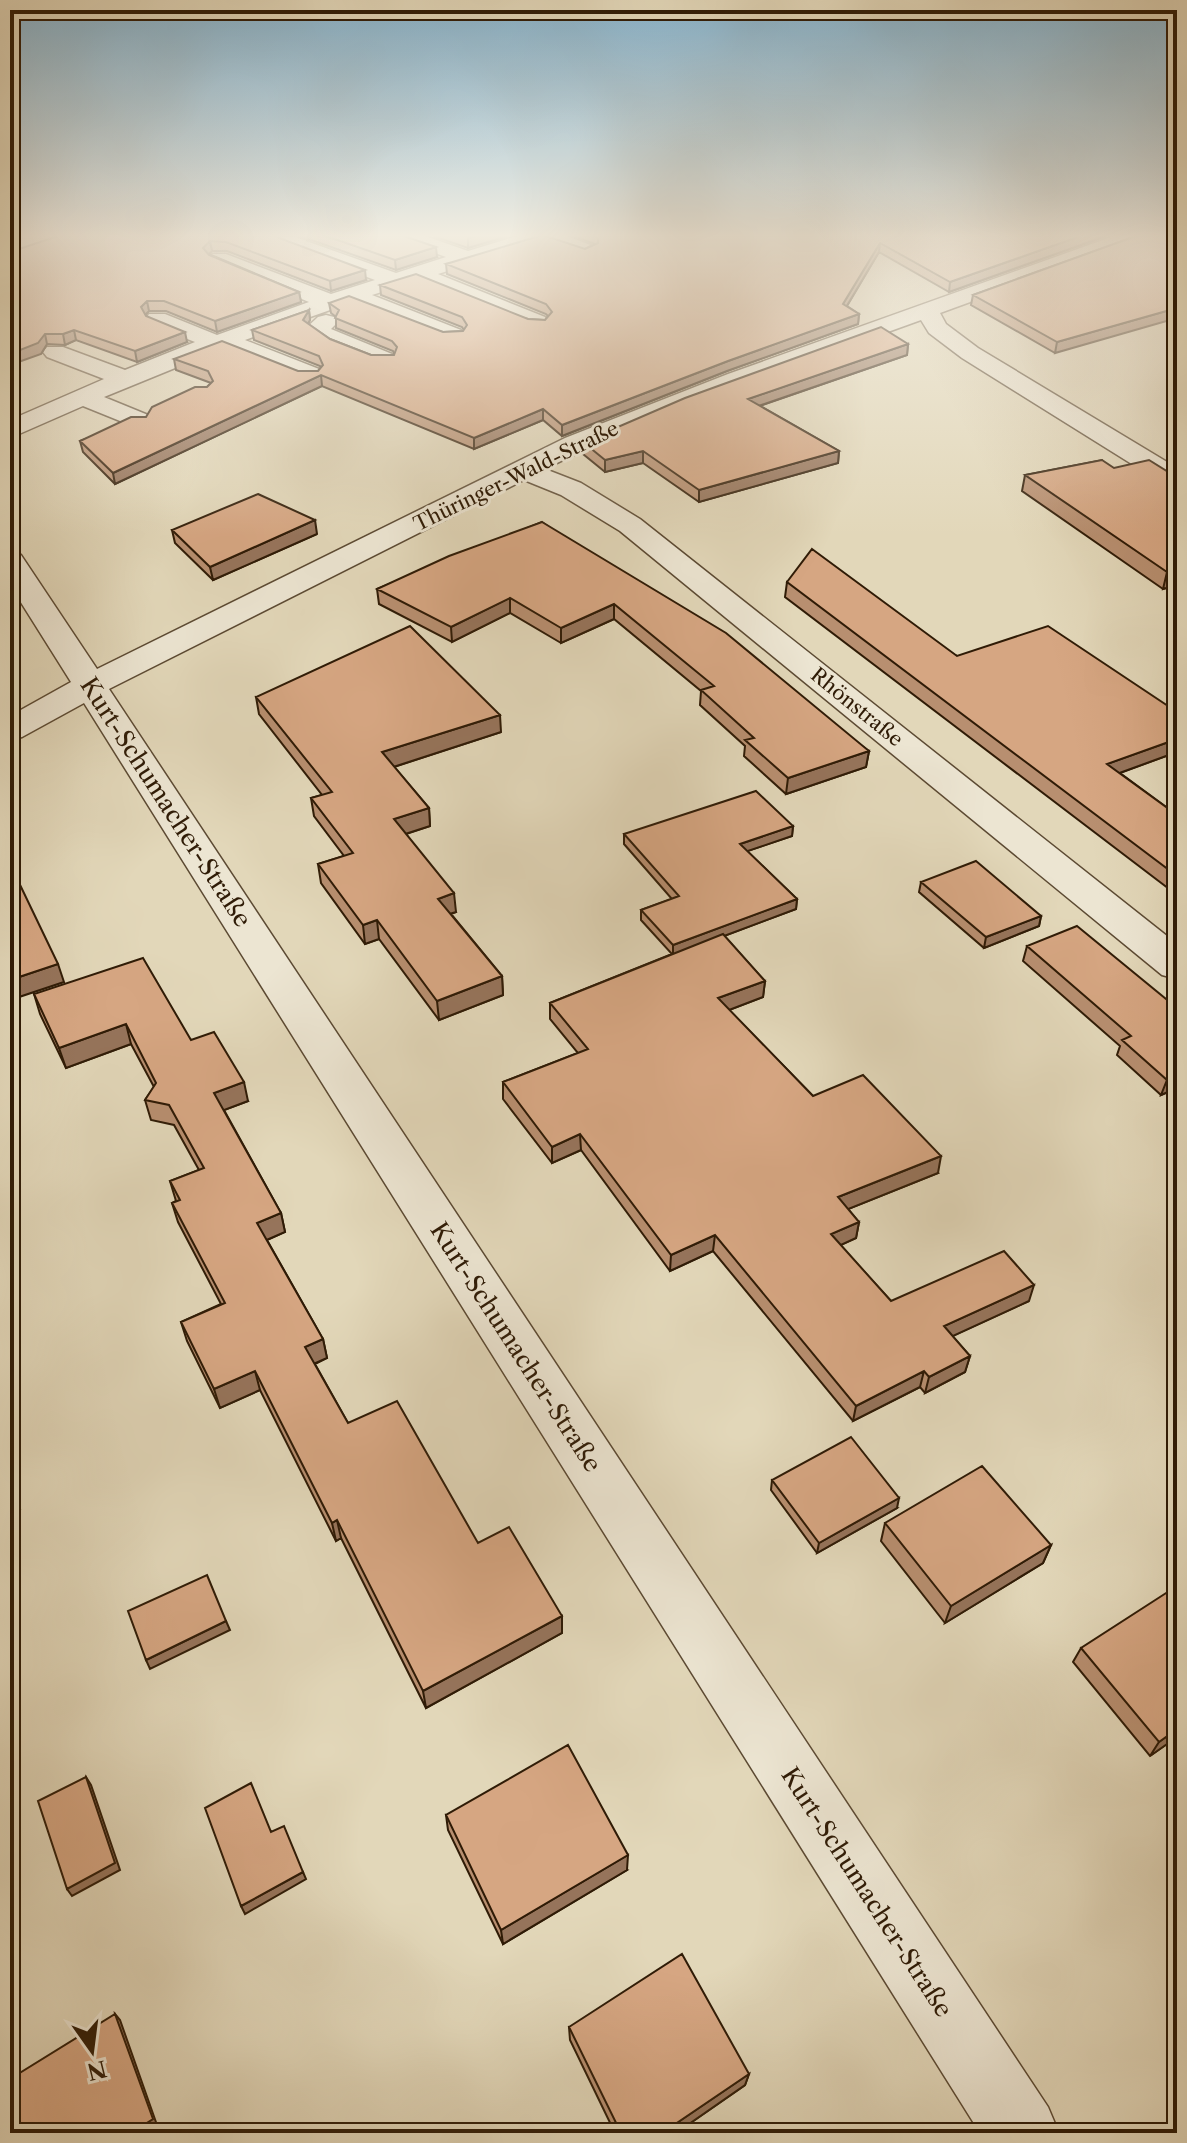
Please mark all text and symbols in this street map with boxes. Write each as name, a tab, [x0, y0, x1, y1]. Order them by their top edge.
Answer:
street label: Thüringer-Wald-Straße	[410, 416, 622, 536]
street label: Rhönstraße	[806, 663, 908, 751]
street label: Kurt-Schumacher-Straße	[74, 672, 258, 932]
street label: Kurt-Schumacher-Straße	[424, 1217, 608, 1477]
street label: Kurt-Schumacher-Straße	[775, 1762, 959, 2022]
north arrow	[52, 2011, 132, 2091]
text: N	[84, 2055, 109, 2085]

